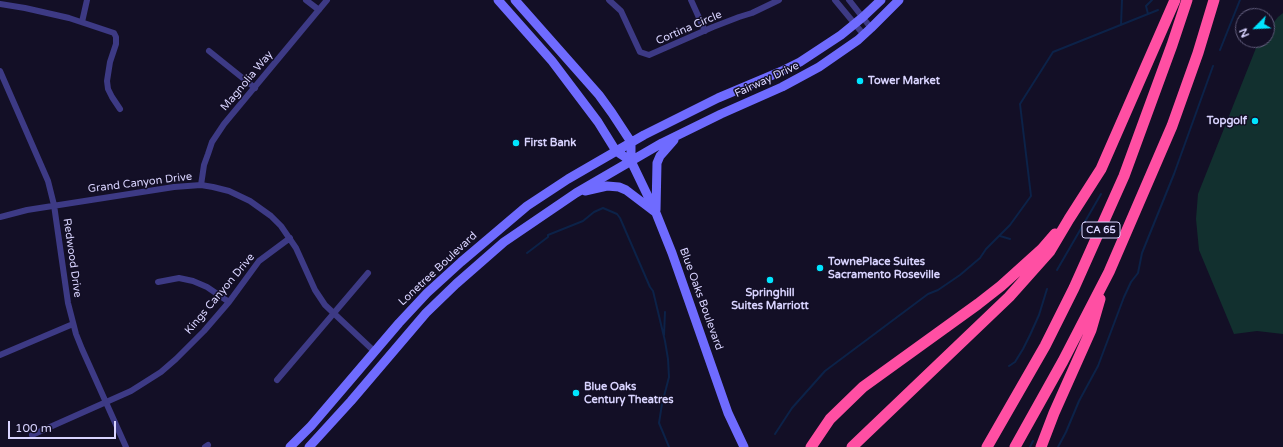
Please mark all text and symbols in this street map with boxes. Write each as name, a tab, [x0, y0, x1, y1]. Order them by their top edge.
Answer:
street label: Cortina Circle	[654, 8, 724, 48]
north arrow	[1235, 8, 1275, 48]
text: N	[1237, 26, 1252, 39]
street label: Magnolia Way	[218, 48, 276, 114]
street label: Fairway Drive	[733, 59, 801, 101]
place label: Tower Market	[868, 74, 940, 88]
marker: Tower Market	[855, 76, 865, 86]
place label: Topgolf	[1207, 114, 1247, 128]
marker: Topgolf	[1250, 116, 1260, 126]
place label: First Bank	[524, 136, 576, 150]
marker: First Bank	[511, 138, 521, 148]
street label: Grand Canyon Drive	[87, 170, 193, 196]
street label: Redwood Drive	[60, 218, 84, 298]
road number: CA 65	[1082, 222, 1120, 238]
street label: Lonetree Boulevard	[396, 229, 480, 309]
street label: Blue Oaks Boulevard	[676, 246, 726, 352]
street label: Kings Canyon Drive	[182, 251, 258, 337]
place label: TownePlace Suites Sacramento Roseville	[828, 255, 940, 281]
marker: TownePlace Suites Sacramento Roseville	[815, 263, 825, 273]
marker: Springhill Suites Marriott	[765, 275, 775, 285]
place label: Springhill Suites Marriott	[731, 286, 809, 312]
place label: Blue Oaks Century Theatres	[584, 380, 674, 406]
marker: Blue Oaks Century Theatres	[571, 388, 581, 398]
scale bar	[10, 413, 118, 439]
text: 100 m	[15, 421, 52, 435]

